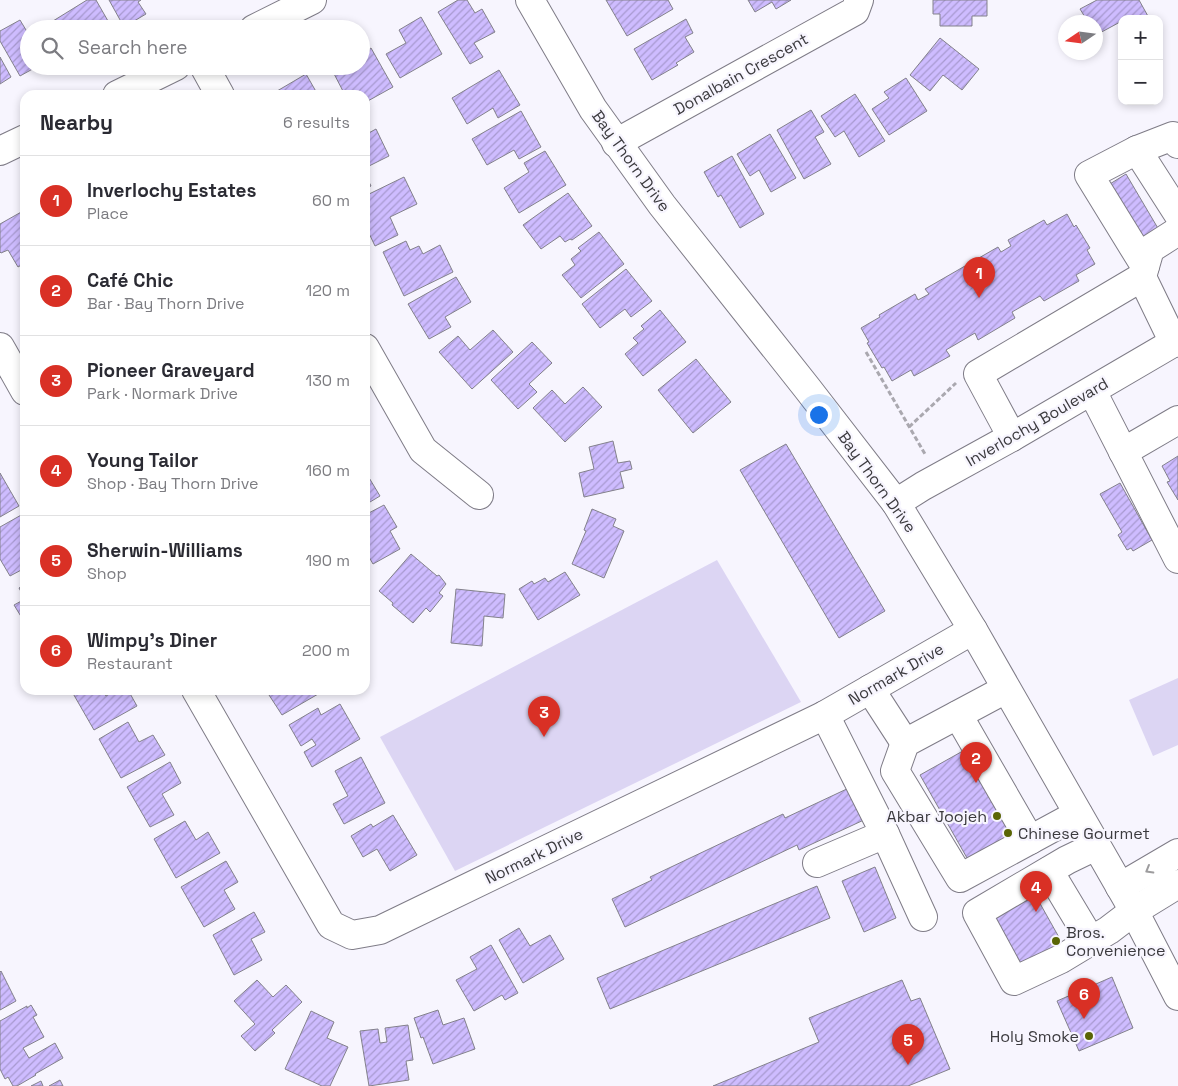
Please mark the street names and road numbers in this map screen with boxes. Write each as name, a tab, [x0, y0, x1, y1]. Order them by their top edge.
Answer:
street label: Donalbain Crescent	[670, 28, 812, 120]
street label: Bay Thorn Drive	[587, 106, 675, 216]
street label: Inverlochy Boulevard	[962, 373, 1112, 471]
street label: Bay Thorn Drive	[833, 427, 921, 537]
street label: Normark Drive	[845, 638, 947, 710]
street label: Normark Drive	[481, 823, 587, 889]

